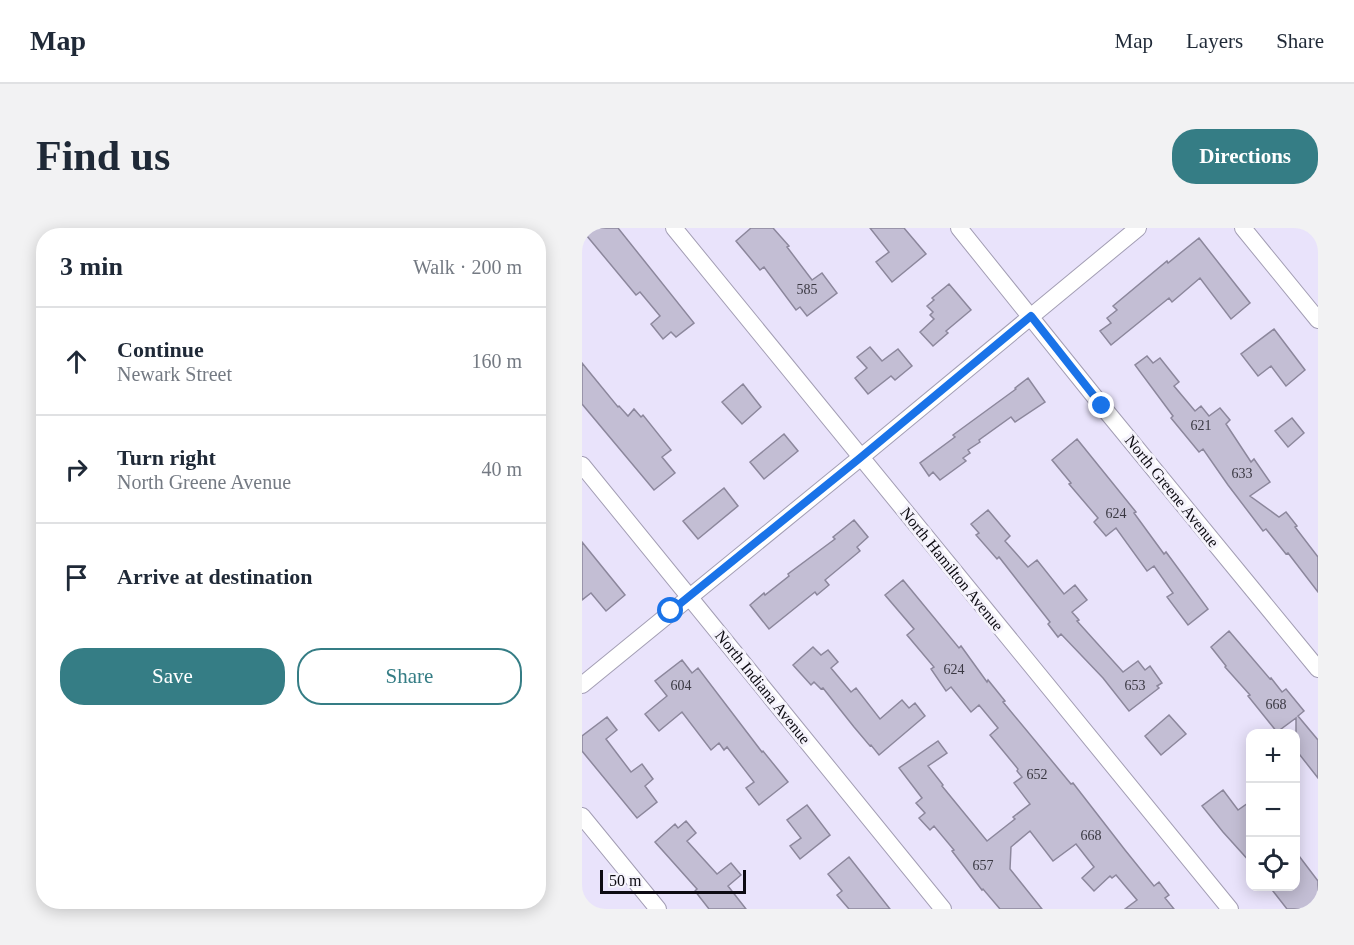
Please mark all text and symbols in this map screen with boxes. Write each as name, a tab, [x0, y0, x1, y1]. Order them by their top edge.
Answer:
text: Map	[30, 25, 86, 56]
text: Map	[1115, 29, 1153, 53]
text: Layers	[1186, 29, 1243, 53]
text: Share	[1276, 29, 1324, 53]
button: Directions	[1172, 129, 1318, 184]
text: Find us	[36, 133, 170, 179]
text: 3 min	[60, 252, 123, 281]
text: Walk · 200 m	[413, 256, 522, 278]
house number: 585	[797, 282, 818, 297]
text: Continue	[117, 337, 204, 362]
icon: ahead	[60, 345, 93, 378]
text: 160 m	[471, 350, 522, 372]
text: Newark Street	[117, 363, 232, 385]
route end	[1088, 392, 1114, 418]
house number: 621	[1191, 418, 1212, 433]
street label: North Greene Avenue	[1122, 432, 1222, 550]
text: Turn right	[117, 445, 216, 470]
icon: right	[60, 453, 93, 486]
text: 40 m	[481, 458, 522, 480]
house number: 633	[1232, 466, 1253, 481]
text: North Greene Avenue	[117, 471, 291, 493]
street label: North Hamilton Avenue	[897, 504, 1007, 634]
house number: 624	[1106, 506, 1127, 521]
icon: arrive	[60, 561, 93, 594]
text: Arrive at destination	[117, 564, 313, 589]
route start	[657, 597, 683, 623]
street label: North Indiana Avenue	[712, 627, 814, 747]
button: Save	[60, 648, 285, 705]
button: Share	[297, 648, 522, 705]
house number: 624	[944, 662, 965, 677]
house number: 604	[671, 678, 692, 693]
house number: 653	[1125, 678, 1146, 693]
house number: 668	[1266, 697, 1287, 712]
map controls	[1246, 729, 1300, 891]
button: +	[1246, 729, 1300, 783]
house number: 652	[1027, 767, 1048, 782]
button: −	[1246, 783, 1300, 837]
house number: 668	[1081, 828, 1102, 843]
button: locate	[1246, 837, 1300, 891]
house number: 657	[973, 858, 994, 873]
scale bar	[600, 867, 746, 894]
text: 50 m	[609, 872, 641, 889]

